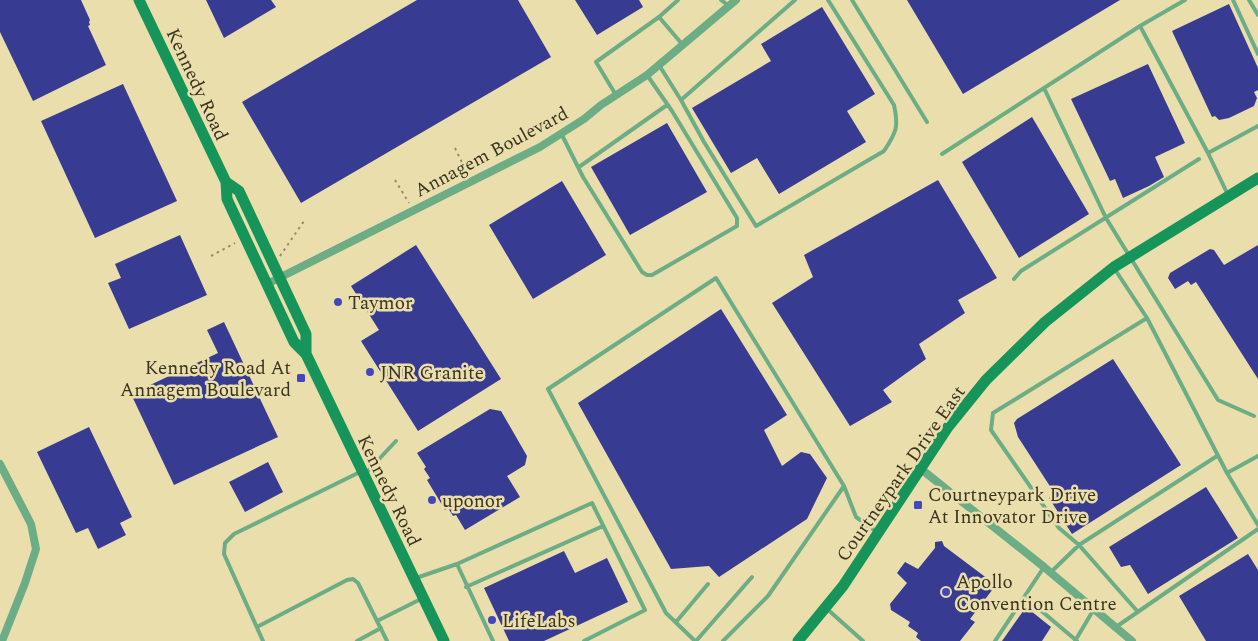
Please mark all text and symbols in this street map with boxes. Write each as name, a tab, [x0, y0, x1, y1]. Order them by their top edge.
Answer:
street label: Kennedy Road	[158, 24, 235, 146]
street label: Annagem Boulevard	[409, 99, 574, 205]
place label: Taymor	[348, 289, 413, 318]
marker: Taymor	[332, 296, 344, 308]
place label: Kennedy Road At Annagem Boulevard	[120, 354, 291, 405]
place label: JNR Granite	[380, 359, 484, 388]
marker: JNR Granite	[364, 366, 376, 378]
marker: Kennedy Road At Annagem Boulevard	[295, 372, 307, 384]
street label: Courtneypark Drive East	[829, 380, 973, 568]
street label: Kennedy Road	[349, 430, 428, 551]
place label: Courtneypark Drive At Innovator Drive	[928, 481, 1096, 532]
place label: uponor	[442, 487, 503, 516]
marker: uponor	[426, 494, 438, 506]
marker: Courtneypark Drive At Innovator Drive	[912, 499, 924, 511]
place label: Apollo Convention Centre	[956, 568, 1117, 619]
marker: Apollo Convention Centre	[940, 586, 952, 598]
place label: LifeLabs	[502, 607, 576, 636]
marker: LifeLabs	[486, 614, 498, 626]

